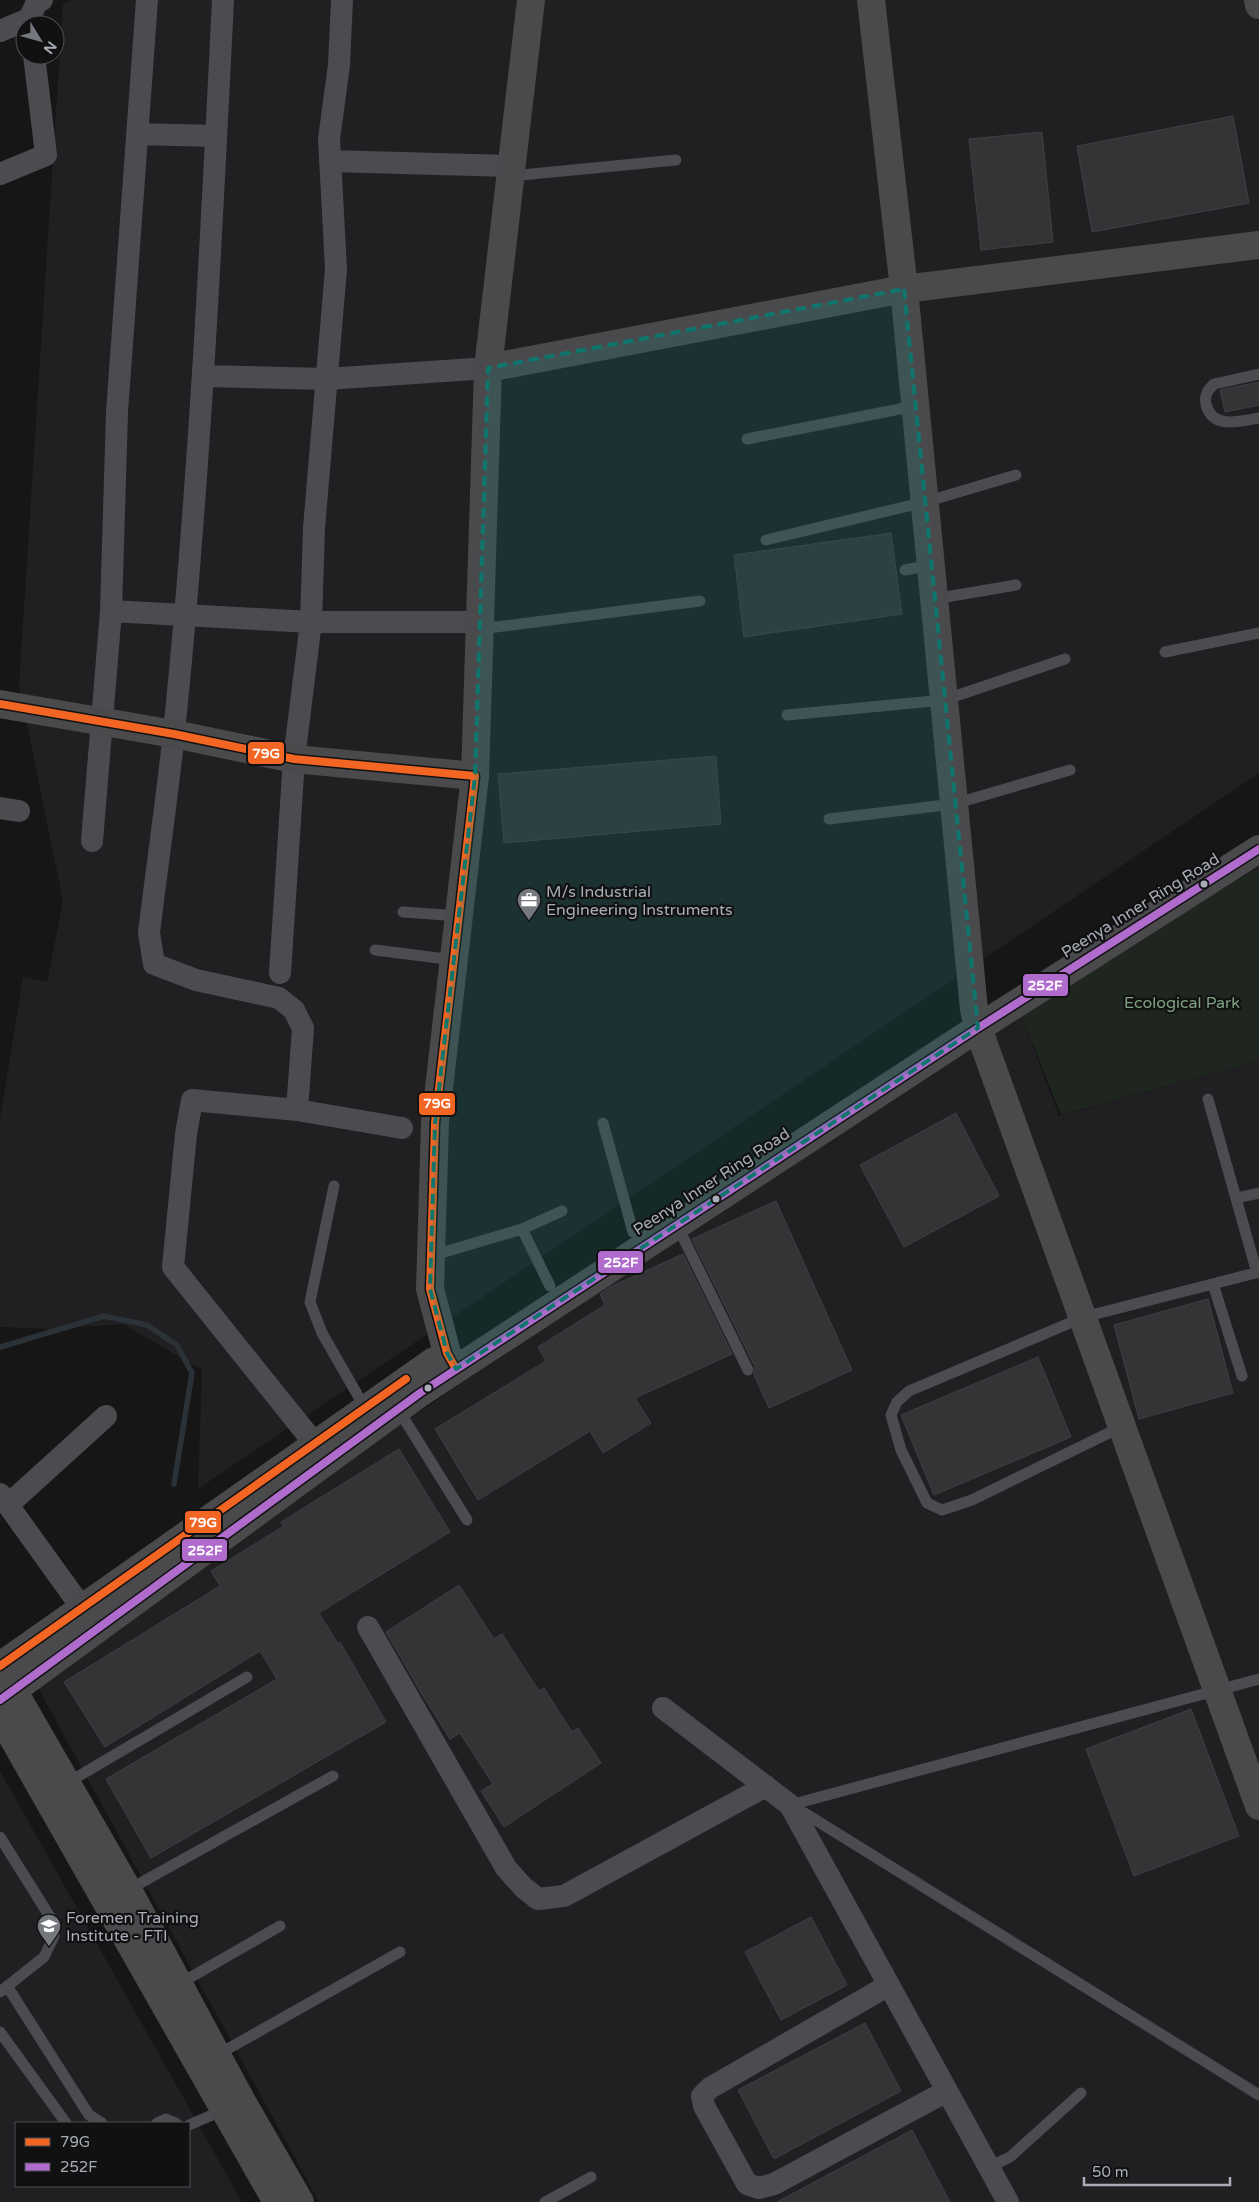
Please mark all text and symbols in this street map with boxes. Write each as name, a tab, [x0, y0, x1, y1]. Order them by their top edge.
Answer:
north arrow	[15, 15, 65, 65]
text: N	[40, 38, 60, 57]
line badge: 79G	[247, 741, 285, 765]
text: 79G	[252, 745, 280, 762]
street label: Peenya Inner Ring Road	[1058, 849, 1223, 963]
unlabelled marker	[1199, 879, 1209, 889]
place label: M/s Industrial Engineering Instruments	[546, 882, 733, 920]
office icon: M/s Industrial Engineering Instruments	[516, 887, 542, 921]
line badge: 252F	[1022, 973, 1069, 997]
text: 252F	[1028, 977, 1063, 994]
park label: Ecological Park	[1124, 993, 1240, 1013]
line badge: 79G	[418, 1092, 456, 1116]
text: 79G	[423, 1095, 451, 1112]
street label: Peenya Inner Ring Road	[629, 1124, 794, 1240]
unlabelled marker	[711, 1194, 721, 1204]
line badge: 252F	[597, 1250, 644, 1274]
text: 252F	[604, 1254, 639, 1271]
unlabelled marker	[423, 1383, 433, 1393]
line badge: 79G	[184, 1510, 222, 1534]
text: 79G	[189, 1514, 217, 1531]
line badge: 252F	[181, 1538, 228, 1562]
text: 252F	[188, 1542, 223, 1559]
place label: Foremen Training Institute - FTI	[66, 1908, 199, 1946]
school or university icon: Foremen Training Institute - FTI	[36, 1913, 62, 1947]
legend	[15, 2122, 190, 2187]
text: 79G	[60, 2133, 90, 2151]
scale bar	[1084, 2154, 1230, 2186]
text: 252F	[60, 2158, 97, 2176]
text: 50 m	[1092, 2163, 1129, 2181]

